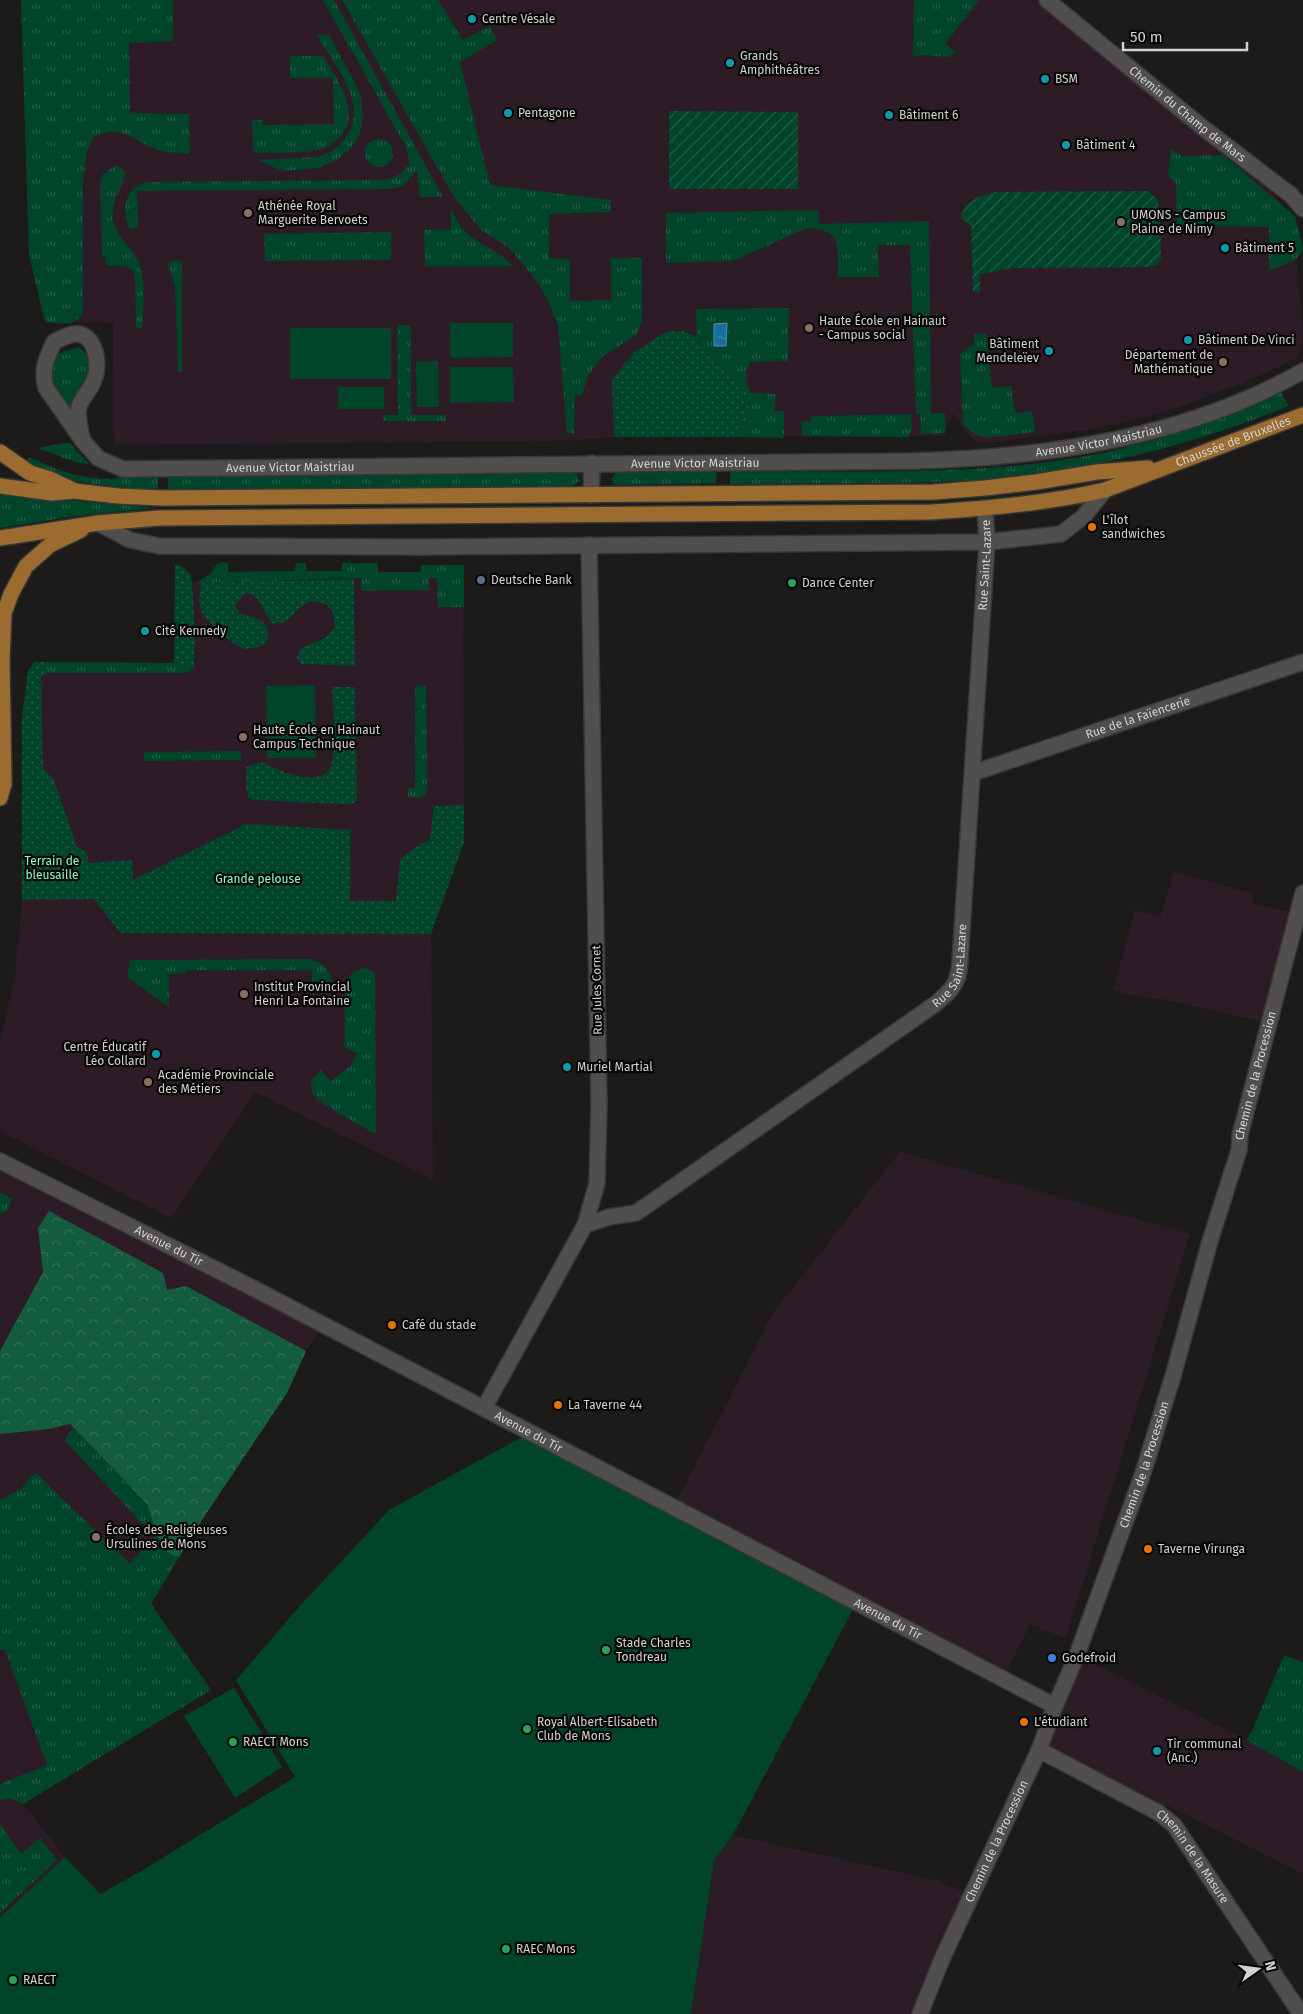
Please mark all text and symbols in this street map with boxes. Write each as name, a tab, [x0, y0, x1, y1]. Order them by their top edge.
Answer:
place label: Centre Vésale	[482, 12, 555, 26]
marker: Centre Vésale	[466, 13, 478, 25]
scale bar	[1123, 20, 1247, 52]
text: 50 m	[1130, 28, 1163, 46]
place label: Grands Amphithéâtres	[740, 49, 820, 77]
marker: Grands Amphithéâtres	[724, 57, 736, 69]
street label: Chemin du Champ de Mars	[1126, 63, 1249, 165]
place label: BSM	[1055, 72, 1078, 86]
marker: BSM	[1039, 73, 1051, 85]
place label: Pentagone	[518, 106, 575, 120]
marker: Pentagone	[502, 107, 514, 119]
place label: Bâtiment 6	[899, 108, 958, 122]
marker: Bâtiment 6	[883, 109, 895, 121]
place label: Bâtiment 4	[1076, 138, 1136, 152]
marker: Bâtiment 4	[1060, 139, 1072, 151]
place label: Athénée Royal Marguerite Bervoets	[258, 199, 368, 227]
marker: Athénée Royal Marguerite Bervoets	[242, 207, 254, 219]
place label: UMONS - Campus Plaine de Nimy	[1131, 208, 1226, 236]
marker: UMONS - Campus Plaine de Nimy	[1115, 216, 1127, 228]
place label: Bâtiment 5	[1235, 241, 1294, 255]
marker: Bâtiment 5	[1219, 242, 1231, 254]
place label: Haute École en Hainaut - Campus social	[819, 313, 947, 342]
marker: Haute École en Hainaut - Campus social	[803, 322, 815, 334]
place label: Bâtiment De Vinci	[1198, 333, 1295, 347]
marker: Bâtiment De Vinci	[1182, 334, 1194, 346]
place label: Bâtiment Mendeleïev	[977, 337, 1040, 365]
marker: Bâtiment Mendeleïev	[1043, 345, 1055, 357]
place label: Département de Mathématique	[1125, 348, 1213, 376]
marker: Département de Mathématique	[1217, 356, 1229, 368]
street label: Chaussée de Bruxelles	[1174, 413, 1293, 470]
street label: Avenue Victor Maistriau	[1035, 422, 1164, 459]
street label: Avenue Victor Maistriau	[631, 456, 760, 471]
street label: Avenue Victor Maistriau	[226, 460, 355, 475]
place label: L'îlot sandwiches	[1102, 513, 1166, 541]
street label: Rue Saint-Lazare	[976, 519, 994, 611]
marker: L'îlot sandwiches	[1086, 521, 1098, 533]
place label: Deutsche Bank	[491, 573, 573, 587]
marker: Deutsche Bank	[475, 574, 487, 586]
place label: Dance Center	[802, 576, 874, 590]
marker: Dance Center	[786, 577, 798, 589]
place label: Cité Kennedy	[155, 624, 226, 638]
marker: Cité Kennedy	[139, 625, 151, 637]
street label: Rue de la Faïencerie	[1084, 693, 1192, 742]
place label: Haute École en Hainaut Campus Technique	[253, 722, 381, 751]
marker: Haute École en Hainaut Campus Technique	[237, 731, 249, 743]
park label: Terrain de bleusaille	[25, 854, 79, 882]
park label: Grande pelouse	[215, 872, 301, 886]
street label: Rue Saint-Lazare	[929, 923, 969, 1011]
street label: Rue Jules Cornet	[589, 945, 605, 1035]
place label: Institut Provincial Henri La Fontaine	[254, 980, 351, 1008]
marker: Institut Provincial Henri La Fontaine	[238, 988, 250, 1000]
street label: Chemin de la Procession	[1233, 1010, 1279, 1141]
place label: Centre Éducatif Léo Collard	[63, 1039, 147, 1068]
marker: Centre Éducatif Léo Collard	[150, 1048, 162, 1060]
place label: Muriel Martial	[577, 1060, 653, 1074]
marker: Muriel Martial	[561, 1061, 573, 1073]
place label: Académie Provinciale des Métiers	[158, 1068, 274, 1096]
marker: Académie Provinciale des Métiers	[142, 1076, 154, 1088]
street label: Avenue du Tir	[132, 1223, 206, 1269]
place label: Café du stade	[402, 1318, 476, 1332]
marker: Café du stade	[386, 1319, 398, 1331]
place label: La Taverne 44	[568, 1398, 643, 1412]
marker: La Taverne 44	[552, 1399, 564, 1411]
street label: Chemin de la Procession	[1117, 1399, 1172, 1530]
street label: Avenue du Tir	[492, 1408, 565, 1455]
place label: Écoles des Religieuses Ursulines de Mons	[106, 1522, 228, 1551]
marker: Écoles des Religieuses Ursulines de Mons	[90, 1531, 102, 1543]
place label: Taverne Virunga	[1158, 1542, 1245, 1556]
marker: Taverne Virunga	[1142, 1543, 1154, 1555]
street label: Avenue du Tir	[852, 1595, 925, 1643]
place label: Stade Charles Tondreau	[616, 1636, 691, 1664]
marker: Stade Charles Tondreau	[600, 1644, 612, 1656]
place label: Godefroid	[1062, 1651, 1116, 1665]
marker: Godefroid	[1046, 1652, 1058, 1664]
place label: Royal Albert-Elisabeth Club de Mons	[537, 1715, 658, 1743]
place label: L'étudiant	[1034, 1715, 1088, 1729]
marker: L'étudiant	[1018, 1716, 1030, 1728]
marker: Royal Albert-Elisabeth Club de Mons	[521, 1723, 533, 1735]
place label: RAECT Mons	[243, 1735, 309, 1749]
marker: RAECT Mons	[227, 1736, 239, 1748]
place label: Tir communal (Anc.)	[1167, 1737, 1242, 1765]
marker: Tir communal (Anc.)	[1151, 1745, 1163, 1757]
street label: Chemin de la Procession	[962, 1778, 1031, 1904]
street label: Chemin de la Masure	[1154, 1807, 1232, 1906]
place label: RAEC Mons	[516, 1942, 576, 1956]
marker: RAEC Mons	[500, 1943, 512, 1955]
north arrow	[1233, 1944, 1283, 1994]
text: N	[1261, 1959, 1280, 1973]
place label: RAECT	[23, 1973, 57, 1987]
marker: RAECT	[7, 1974, 19, 1986]

